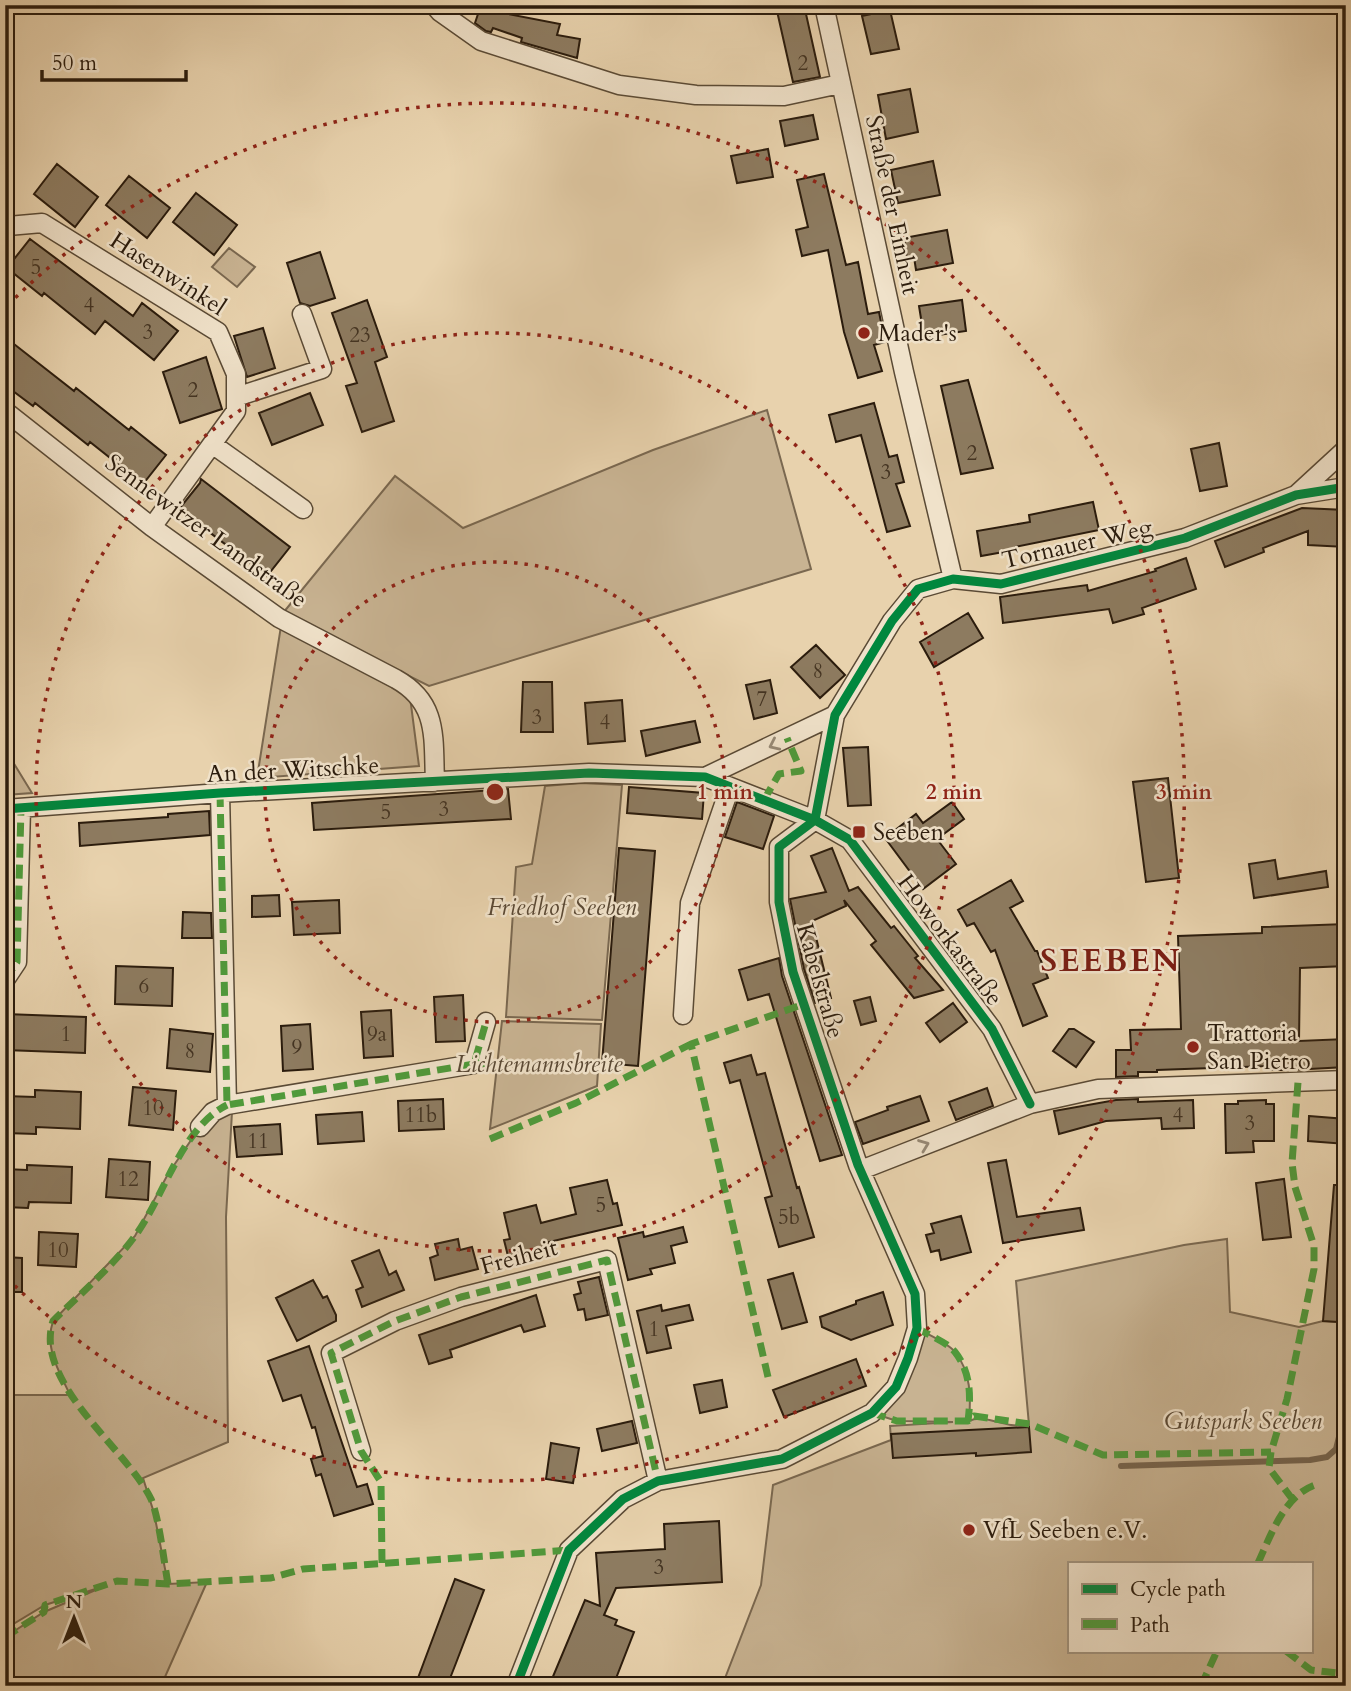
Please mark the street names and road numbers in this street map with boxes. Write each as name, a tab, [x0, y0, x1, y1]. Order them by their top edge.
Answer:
street label: Straße der Einheit	[857, 112, 927, 298]
street label: Hasenwinkel	[103, 224, 233, 324]
street label: Sennewitzer Landstraße	[98, 446, 314, 616]
street label: Tornauer Weg	[999, 511, 1156, 577]
street label: An der Witschke	[206, 749, 380, 791]
street label: Howorkastraße	[890, 867, 1010, 1013]
street label: Kabelstraße	[788, 920, 852, 1042]
street label: Freiheit	[477, 1231, 562, 1283]

